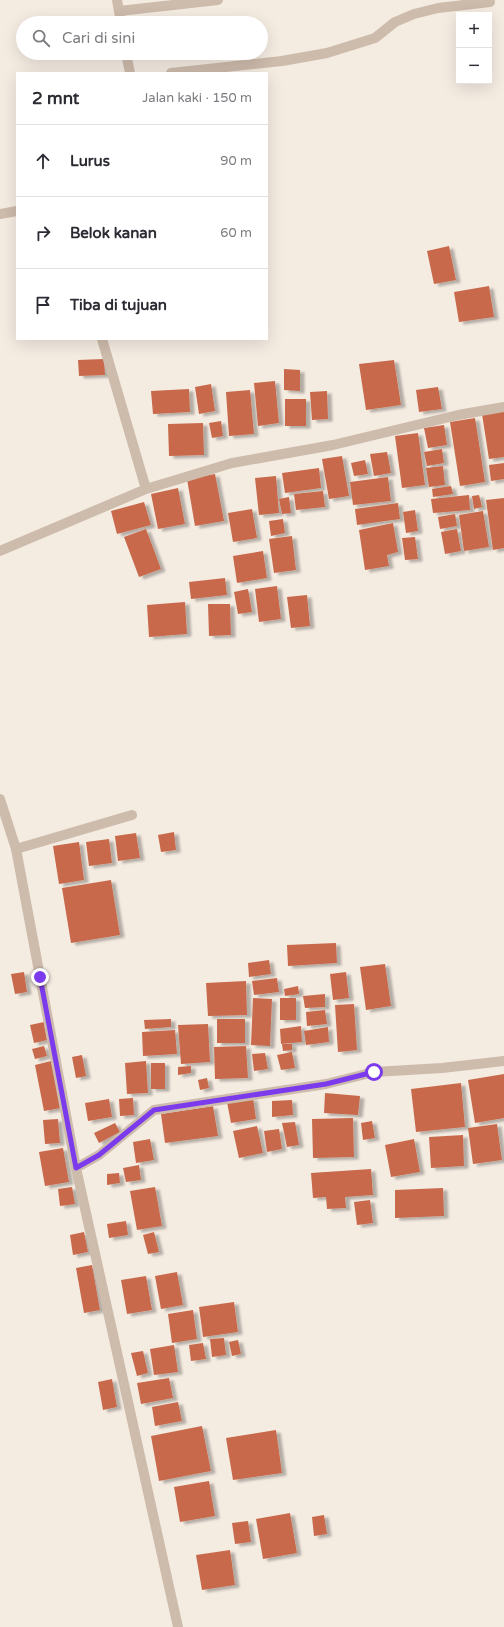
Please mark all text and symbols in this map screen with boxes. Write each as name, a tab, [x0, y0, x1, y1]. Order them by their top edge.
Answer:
map controls	[456, 12, 492, 84]
button: +	[456, 12, 492, 48]
search box	[16, 16, 268, 60]
icon: search	[30, 27, 52, 49]
text: Cari di sini	[62, 29, 135, 47]
button: −	[456, 48, 492, 84]
text: 2 mnt	[32, 88, 79, 109]
text: Jalan kaki · 150 m	[142, 90, 252, 106]
icon: ahead	[32, 150, 54, 172]
text: Lurus	[70, 152, 110, 170]
text: 90 m	[220, 153, 252, 169]
icon: right	[32, 222, 54, 244]
text: Belok kanan	[70, 224, 157, 242]
text: 60 m	[220, 225, 252, 241]
icon: arrive	[32, 294, 54, 316]
text: Tiba di tujuan	[70, 296, 167, 314]
route end	[31, 968, 49, 986]
route start	[365, 1063, 383, 1081]

